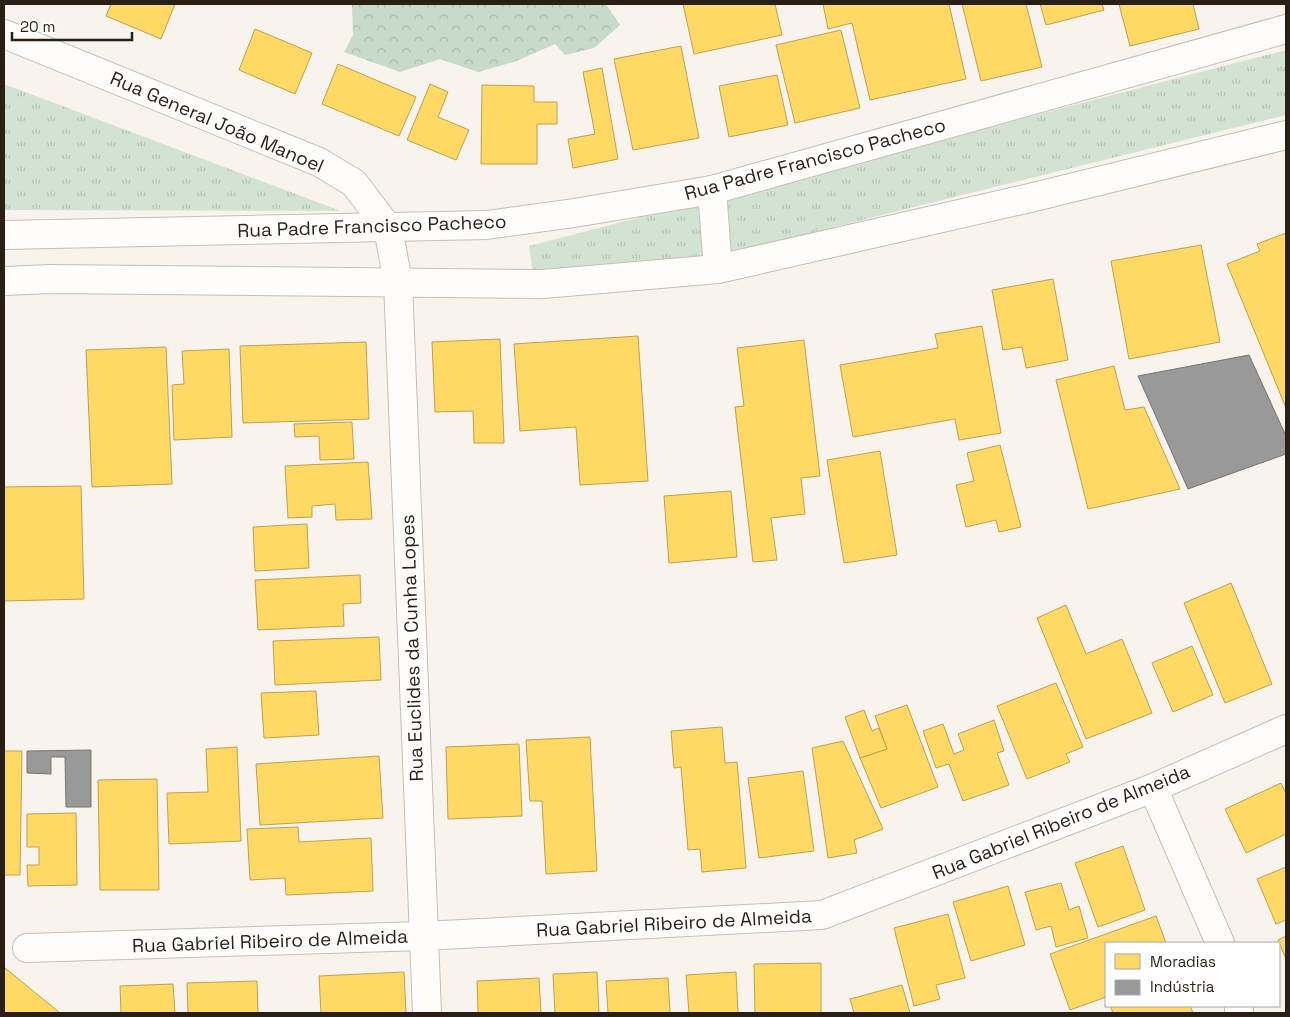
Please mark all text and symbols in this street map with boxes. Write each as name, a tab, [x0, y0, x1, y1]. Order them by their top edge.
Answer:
scale bar	[12, 10, 132, 42]
text: 20 m	[20, 17, 55, 36]
street label: Rua General João Manoel	[106, 66, 328, 178]
street label: Rua Padre Francisco Pacheco	[682, 112, 948, 206]
street label: Rua Padre Francisco Pacheco	[237, 209, 507, 243]
street label: Rua Euclides da Cunha Lopes	[395, 514, 429, 782]
street label: Rua Gabriel Ribeiro de Almeida	[928, 759, 1194, 885]
street label: Rua Gabriel Ribeiro de Almeida	[535, 903, 813, 943]
street label: Rua Gabriel Ribeiro de Almeida	[132, 924, 408, 958]
legend	[1105, 942, 1280, 1007]
text: Moradias	[1150, 952, 1216, 971]
text: Indústria	[1150, 977, 1215, 996]

